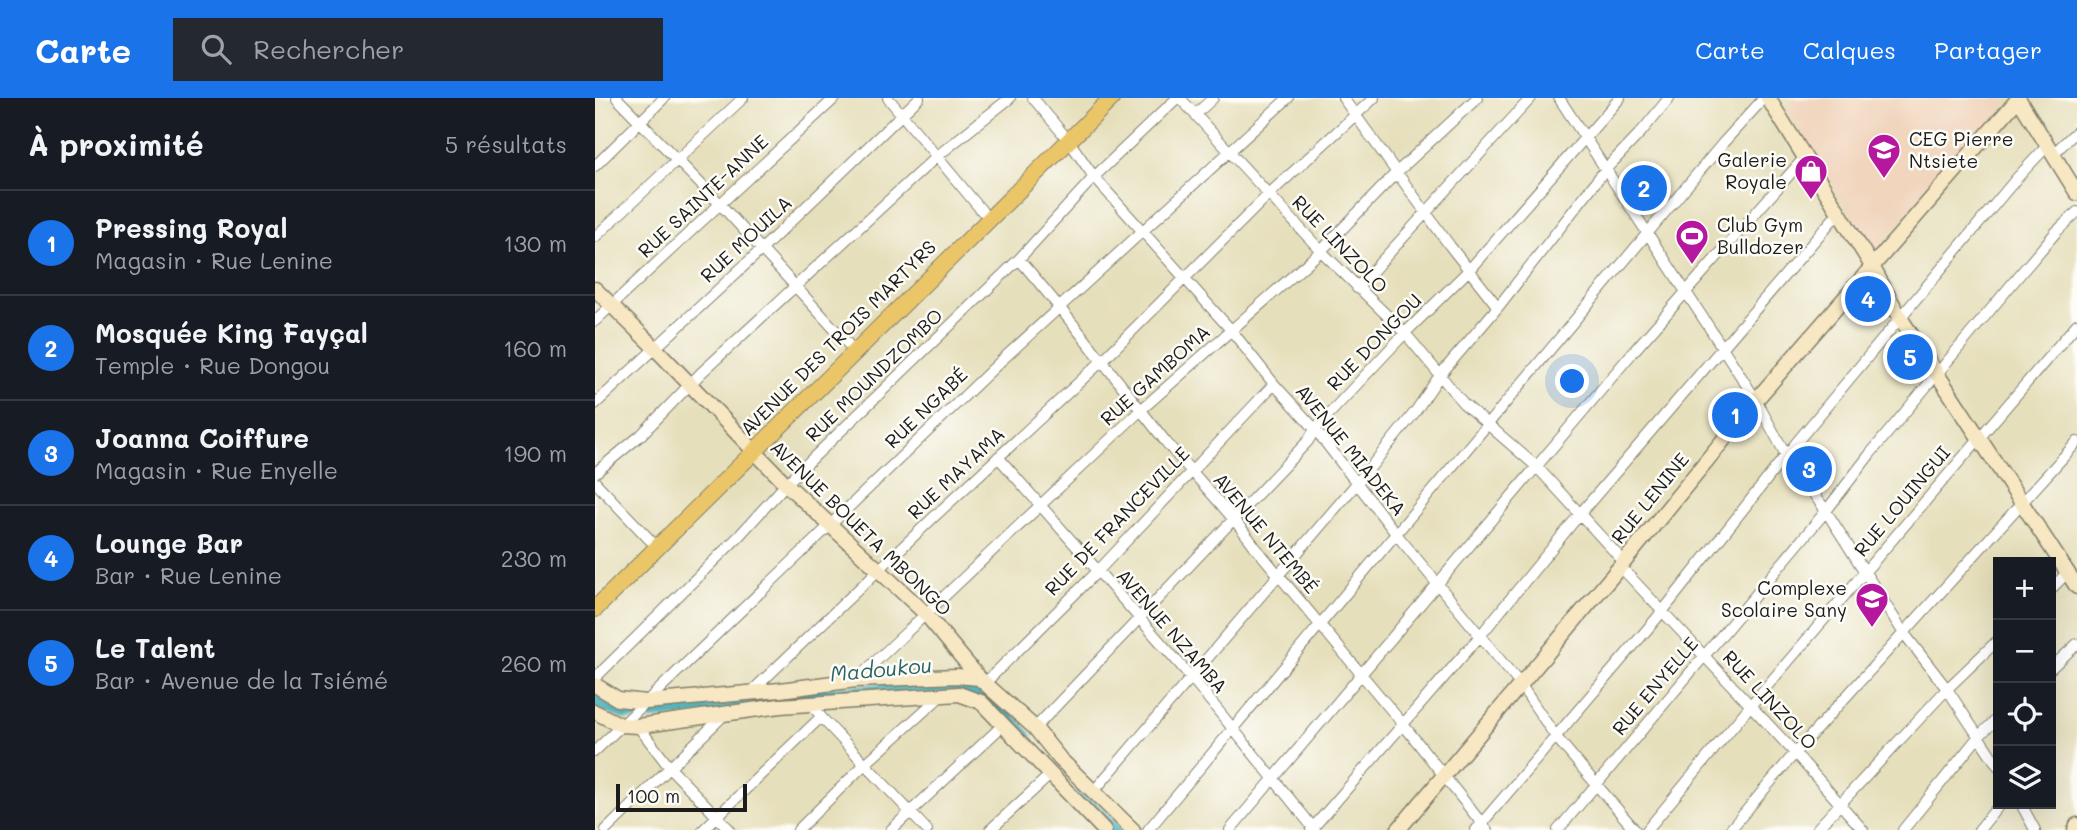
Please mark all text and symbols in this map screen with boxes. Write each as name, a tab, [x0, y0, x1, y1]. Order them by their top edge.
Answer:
search box	[173, 18, 663, 81]
text: Carte	[35, 28, 131, 71]
icon: search	[197, 30, 235, 68]
text: Rechercher	[253, 32, 404, 66]
text: Carte	[1695, 34, 1765, 65]
text: Calques	[1803, 34, 1896, 65]
text: Partager	[1934, 34, 2042, 65]
text: À proximité	[28, 124, 204, 164]
place label: CEG Pierre Ntsiete	[1909, 126, 2014, 173]
text: 5 résultats	[445, 129, 567, 159]
street label: RUE SAINTE-ANNE	[632, 129, 773, 263]
school or university icon: CEG Pierre Ntsiete	[1865, 131, 1903, 180]
place label: Galerie Royale	[1717, 147, 1787, 194]
shop icon: Galerie Royale	[1792, 152, 1830, 201]
pin: 2	[1621, 162, 1667, 214]
street label: RUE LINZOLO	[1287, 189, 1393, 298]
street label: RUE MOUILA	[695, 190, 797, 287]
text: Pressing Royal	[95, 211, 287, 245]
place label: Club Gym Bulldozer	[1717, 212, 1804, 259]
sports icon: Club Gym Bulldozer	[1673, 217, 1711, 266]
text: 1	[46, 228, 56, 258]
text: 130 m	[503, 228, 567, 258]
street label: AVENUE DES TROIS MARTYRS	[734, 234, 941, 441]
text: Magasin · Rue Lenine	[95, 245, 333, 275]
pin: 4	[1845, 273, 1891, 325]
street label: RUE DONGOU	[1321, 288, 1426, 396]
street label: RUE MOUNDZOMBO	[800, 303, 948, 447]
text: Mosquée King Fayçal	[95, 316, 368, 350]
street label: RUE GAMBOMA	[1095, 319, 1215, 431]
pin: 5	[1887, 331, 1933, 383]
text: 2	[45, 333, 57, 363]
text: 160 m	[503, 333, 567, 363]
text: Temple · Rue Dongou	[95, 350, 330, 380]
street label: RUE NGABÉ	[879, 362, 972, 453]
your location	[1555, 364, 1589, 398]
street label: AVENUE MIADEKA	[1291, 379, 1412, 521]
pin: 1	[1712, 389, 1758, 441]
text: Joanna Coiffure	[95, 421, 309, 455]
street label: RUE MAYAMA	[902, 421, 1010, 524]
street label: AVENUE BOUETA MBONGO	[765, 434, 957, 621]
text: 3	[44, 438, 58, 468]
text: 190 m	[503, 438, 567, 468]
street label: RUE LOUINGUI	[1848, 440, 1955, 561]
street label: RUE DE FRANCEVILLE	[1039, 441, 1194, 600]
pin: 3	[1786, 443, 1832, 495]
street label: RUE LENINE	[1605, 447, 1694, 548]
text: Magasin · Rue Enyelle	[95, 455, 338, 485]
street label: AVENUE NTEMBÉ	[1208, 467, 1324, 598]
text: Lounge Bar	[95, 526, 243, 560]
text: 4	[44, 543, 58, 573]
text: 230 m	[501, 543, 567, 573]
map controls	[1993, 557, 2056, 809]
button: +	[1993, 557, 2056, 620]
text: Bar · Rue Lenine	[95, 560, 282, 590]
street label: AVENUE NZAMBA	[1111, 563, 1233, 698]
place label: Complexe Scolaire Sany	[1721, 575, 1847, 622]
school or university icon: Complexe Scolaire Sany	[1853, 580, 1891, 629]
button: −	[1993, 620, 2056, 683]
text: Le Talent	[95, 631, 215, 665]
street label: RUE ENYELLE	[1606, 631, 1703, 740]
street label: RUE LINZOLO	[1718, 645, 1823, 755]
text: 5	[44, 648, 58, 678]
text: 260 m	[500, 648, 567, 678]
water label: Madoukou	[829, 651, 933, 686]
text: Bar · Avenue de la Tsiémé	[95, 665, 388, 695]
button: locate	[1993, 683, 2056, 746]
button: layers	[1993, 746, 2056, 809]
scale bar	[616, 781, 747, 813]
text: 100 m	[627, 783, 680, 808]

